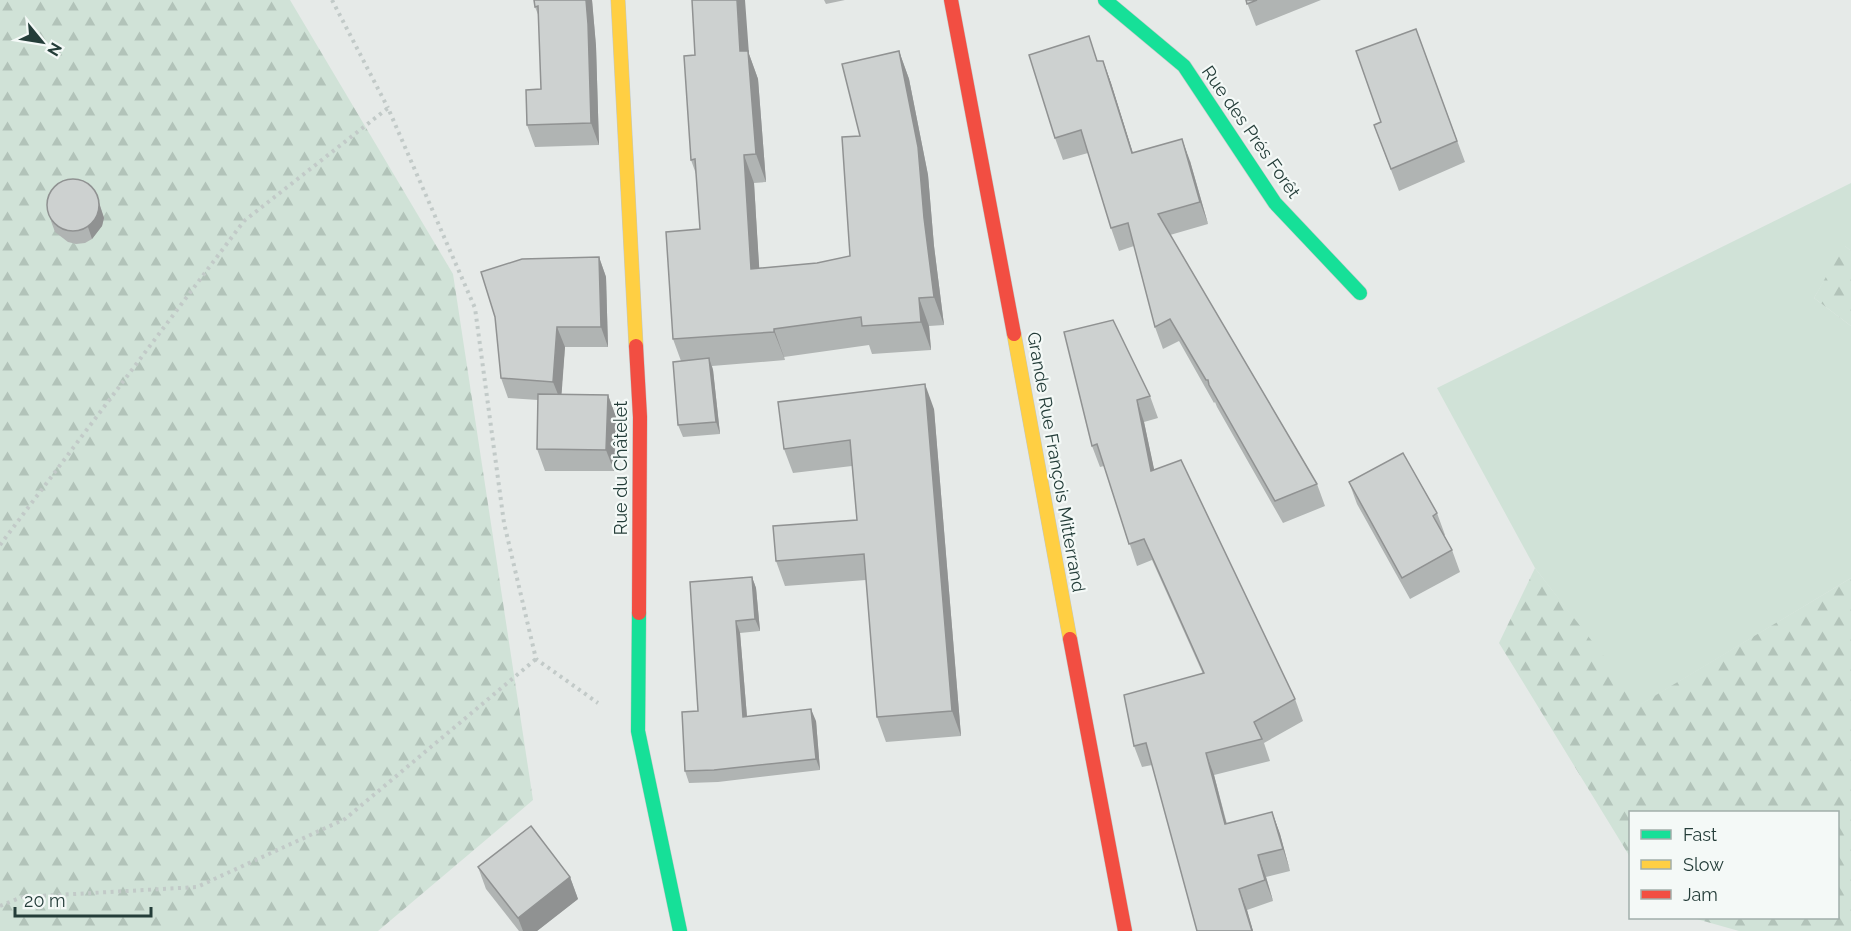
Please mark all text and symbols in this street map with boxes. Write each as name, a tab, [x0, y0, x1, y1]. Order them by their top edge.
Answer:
north arrow	[12, 12, 72, 72]
text: N	[43, 39, 66, 59]
street label: Rue des Prés Forêt	[1198, 61, 1305, 202]
street label: Grande Rue François Mitterrand	[1023, 330, 1090, 594]
street label: Rue du Châtelet	[610, 401, 631, 535]
legend	[1629, 811, 1839, 919]
text: Fast	[1683, 824, 1717, 845]
text: Slow	[1683, 854, 1724, 875]
scale bar	[15, 880, 152, 918]
text: Jam	[1683, 884, 1718, 905]
text: 20 m	[24, 890, 66, 911]

